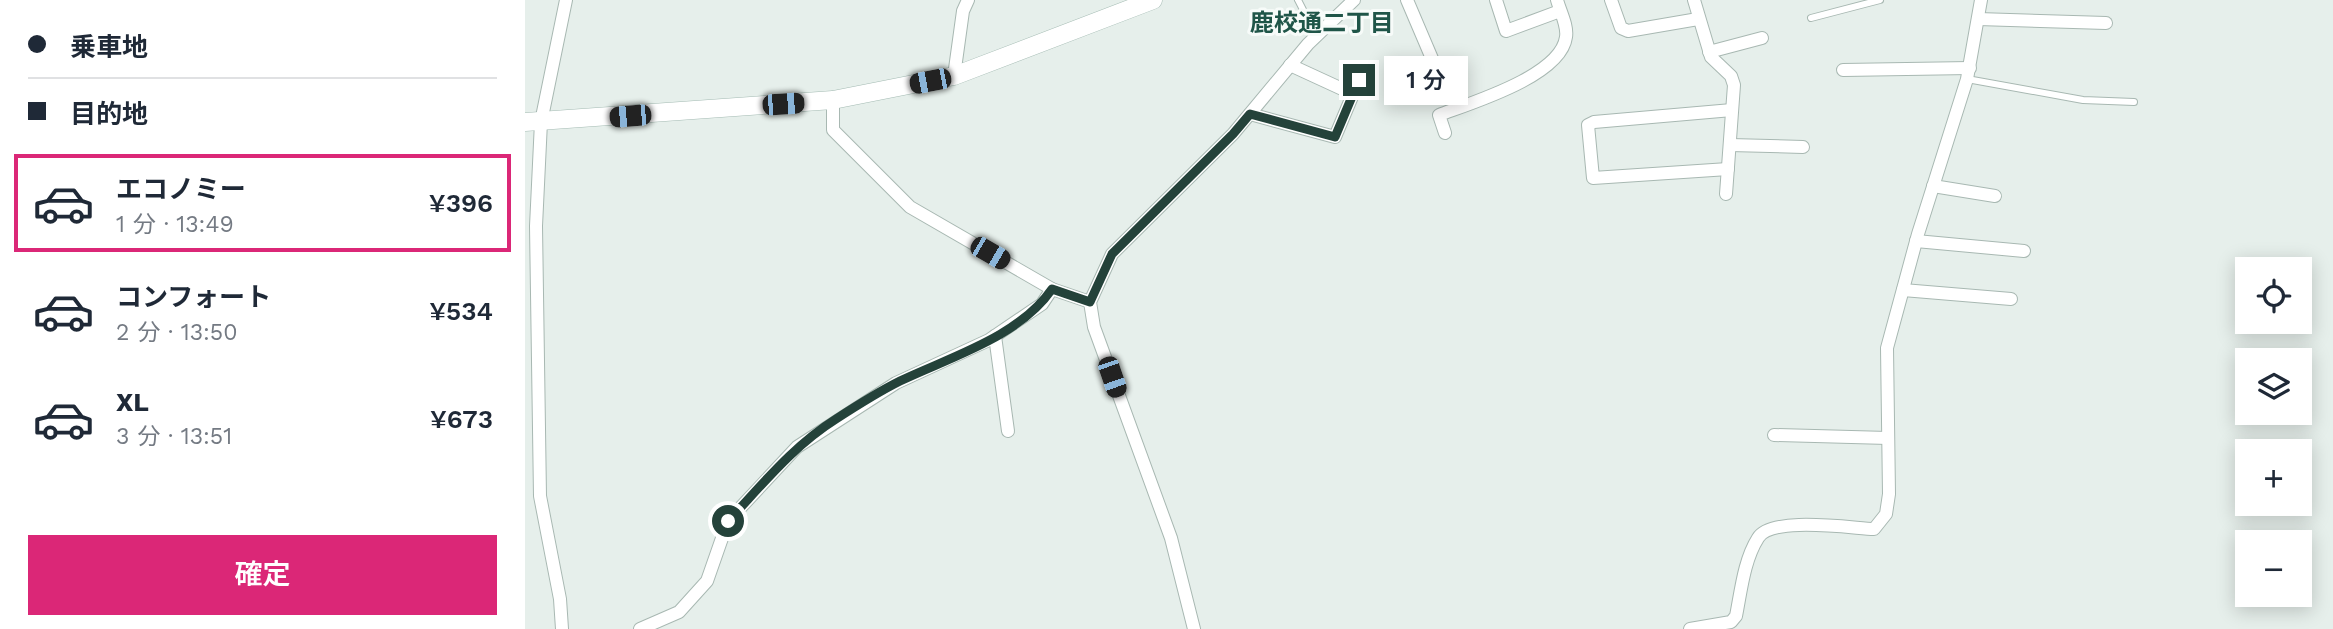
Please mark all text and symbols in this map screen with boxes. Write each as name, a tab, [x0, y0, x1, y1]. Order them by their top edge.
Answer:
district label: 鹿校通二丁目	[1250, 9, 1394, 37]
text: 乗車地	[70, 32, 148, 62]
callout: 1 分	[1383, 56, 1467, 104]
route end	[1343, 64, 1375, 96]
car	[908, 67, 953, 95]
text: 1 分	[1406, 67, 1446, 94]
car	[762, 92, 805, 116]
text: 目的地	[70, 99, 148, 129]
car	[609, 104, 652, 128]
icon: car	[32, 172, 95, 235]
text: エコノミー	[116, 174, 246, 204]
text: ¥396	[429, 188, 493, 218]
text: 1 分 · 13:49	[116, 211, 234, 238]
car	[967, 233, 1014, 273]
map controls	[2235, 257, 2312, 607]
button: locate	[2235, 257, 2312, 334]
icon: car	[32, 280, 95, 343]
text: コンフォート	[116, 282, 271, 312]
text: ¥534	[429, 296, 493, 326]
text: 2 分 · 13:50	[116, 319, 238, 346]
button: layers	[2235, 348, 2312, 425]
car	[1096, 354, 1129, 400]
text: XL	[116, 387, 149, 417]
icon: car	[32, 388, 95, 451]
text: ¥673	[430, 404, 493, 434]
text: 3 分 · 13:51	[116, 423, 232, 450]
button: +	[2235, 439, 2312, 516]
route start	[712, 505, 744, 537]
button: −	[2235, 530, 2312, 607]
button: 確定	[28, 535, 497, 615]

